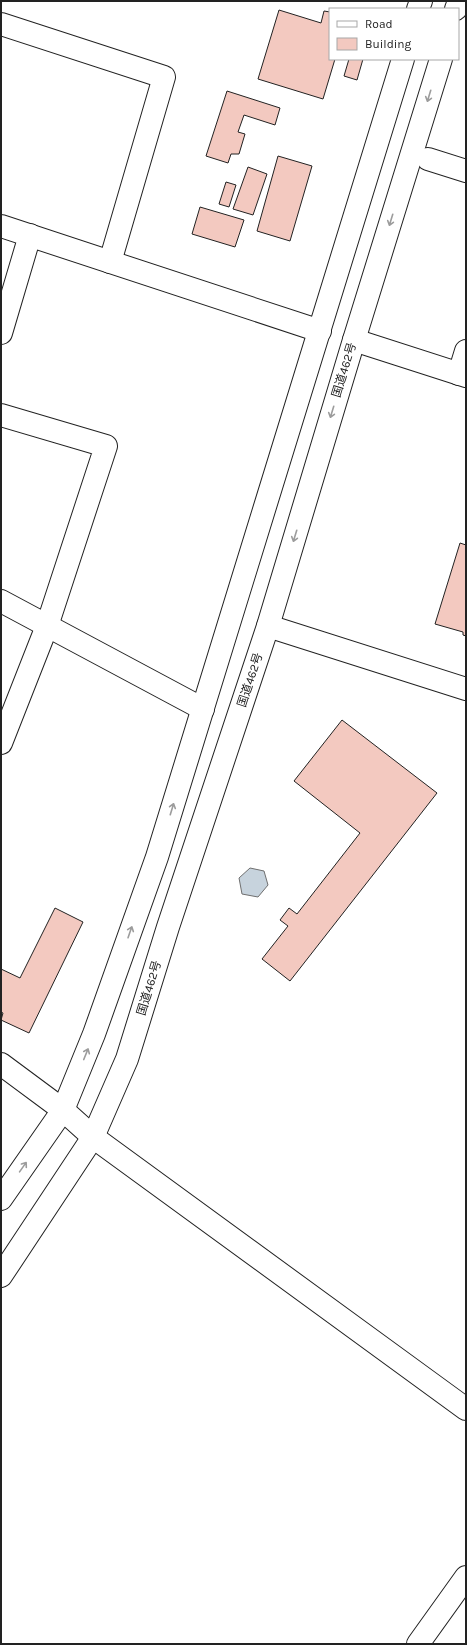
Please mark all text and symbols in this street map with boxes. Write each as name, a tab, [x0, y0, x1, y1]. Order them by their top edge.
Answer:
legend	[329, 8, 459, 60]
text: Road	[365, 17, 393, 31]
text: Building	[365, 37, 412, 51]
one-way arrow	[425, 90, 432, 103]
one-way arrow	[387, 214, 394, 227]
street label: 国道462号	[329, 341, 359, 399]
one-way arrow	[328, 405, 335, 418]
one-way arrow	[291, 530, 298, 543]
street label: 国道462号	[235, 651, 265, 709]
one-way arrow	[169, 802, 176, 815]
one-way arrow	[127, 926, 135, 938]
street label: 国道462号	[134, 959, 164, 1017]
one-way arrow	[83, 1049, 91, 1061]
one-way arrow	[19, 1162, 27, 1173]

